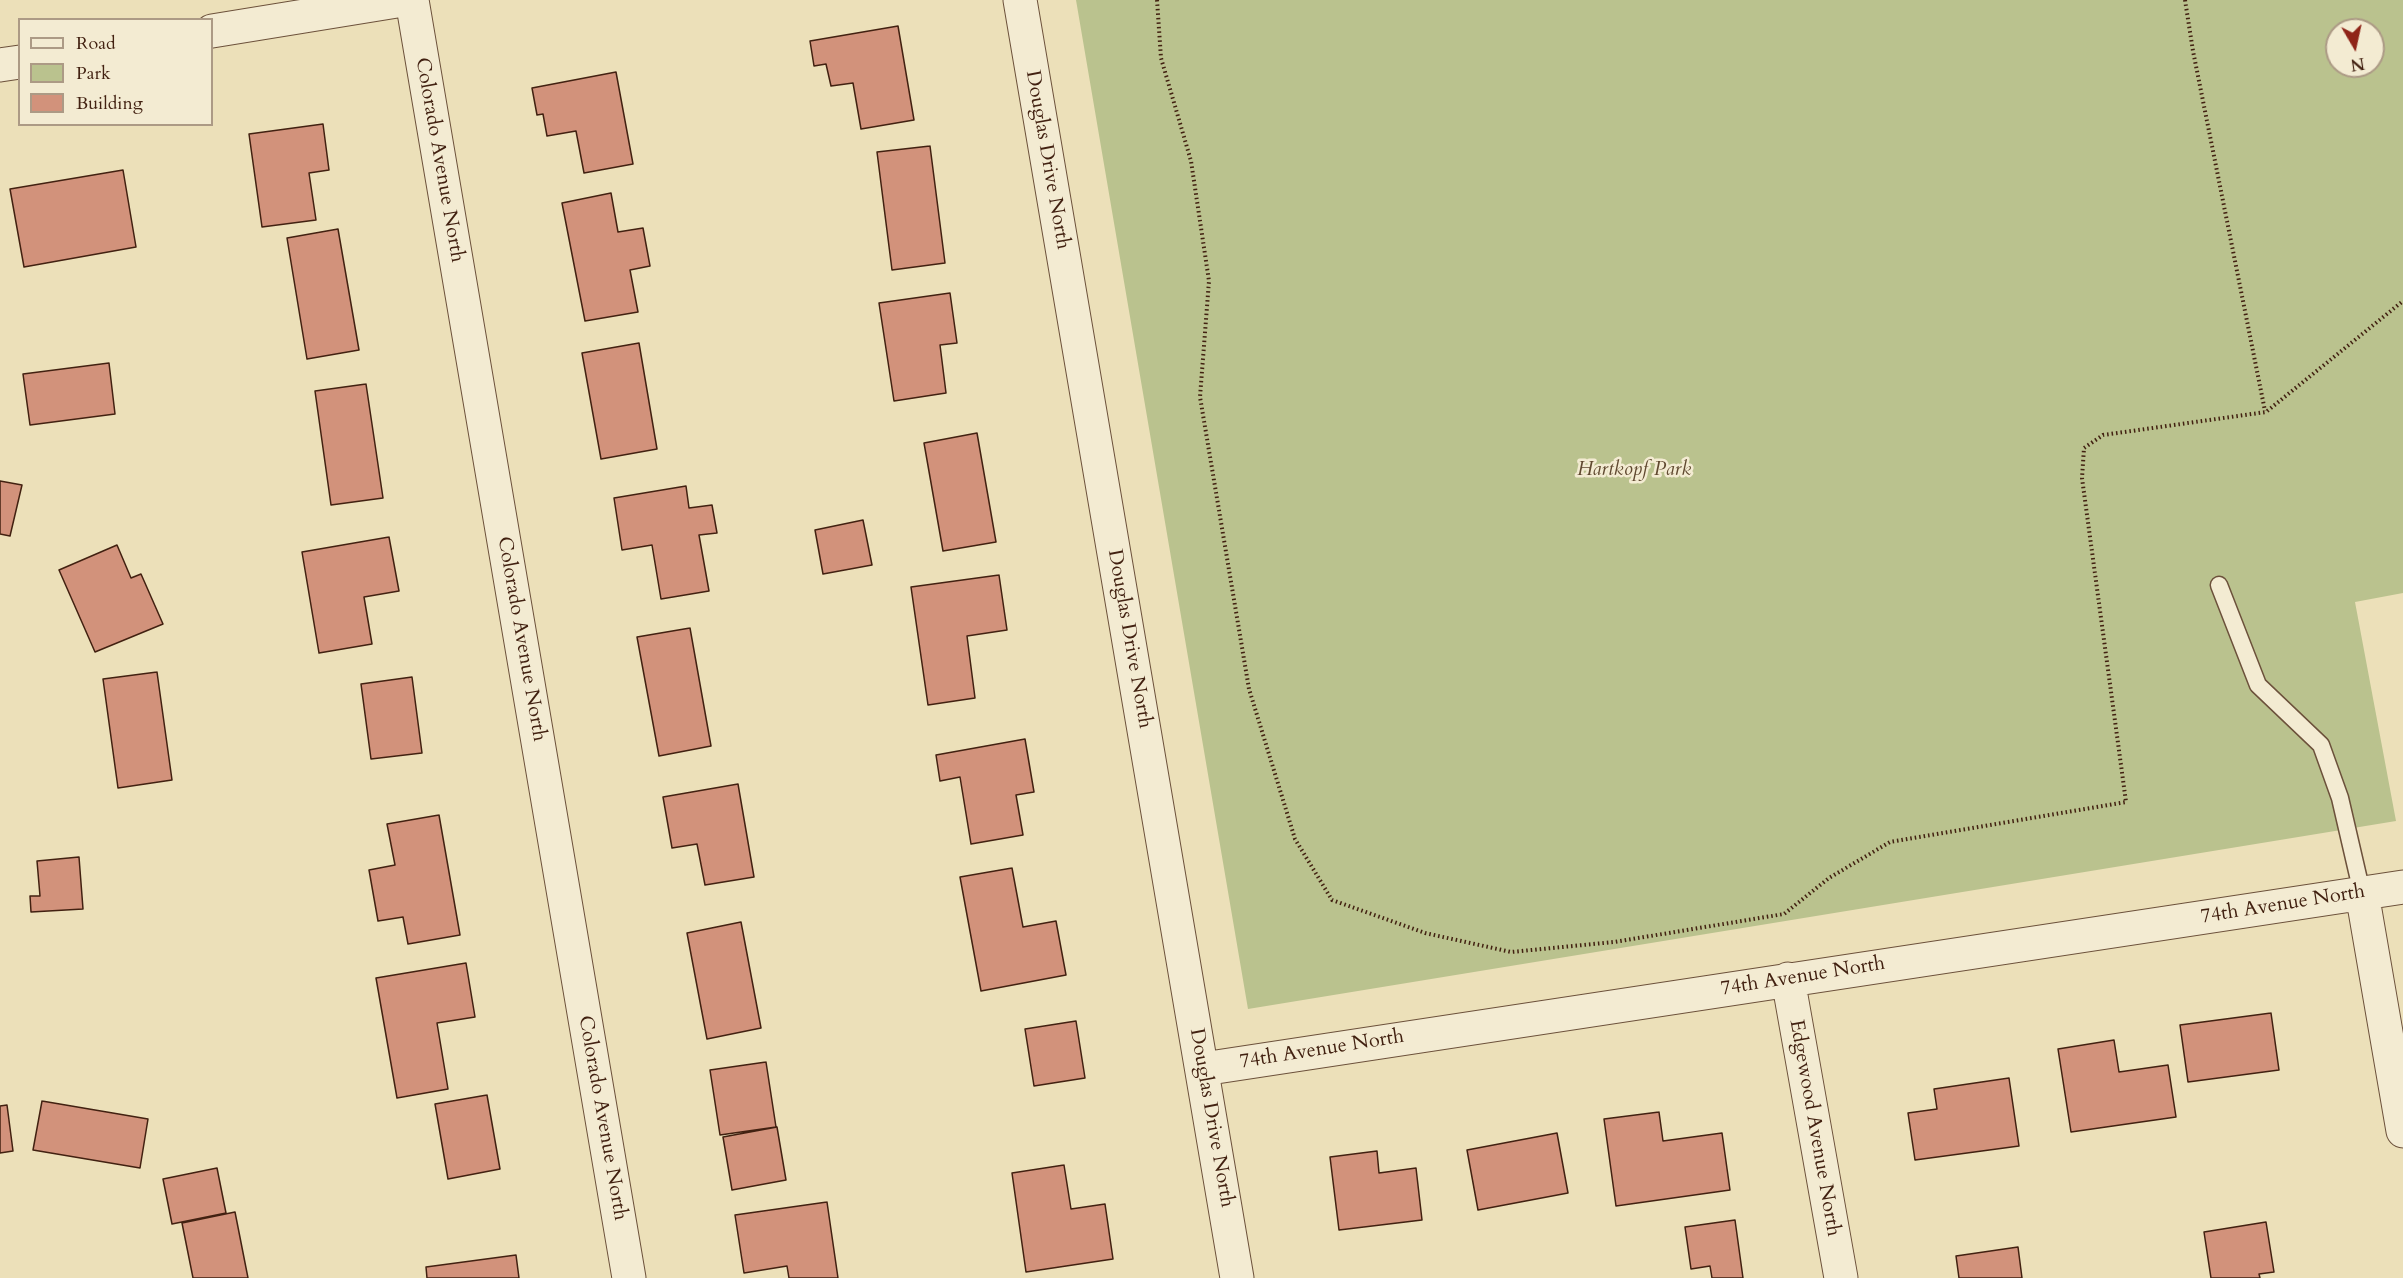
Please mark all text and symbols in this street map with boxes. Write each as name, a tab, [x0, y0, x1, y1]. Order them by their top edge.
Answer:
legend	[18, 18, 213, 126]
north arrow	[2325, 18, 2385, 78]
text: Road	[76, 31, 116, 56]
text: N	[2349, 52, 2366, 76]
street label: Colorado Avenue North	[409, 56, 469, 264]
text: Park	[76, 61, 111, 86]
street label: Douglas Drive North	[1019, 69, 1075, 251]
text: Building	[76, 91, 143, 116]
park label: Hartkopf Park	[1577, 458, 1691, 482]
street label: Colorado Avenue North	[491, 535, 551, 743]
street label: Douglas Drive North	[1101, 548, 1157, 730]
street label: 74th Avenue North	[2199, 880, 2367, 930]
street label: 74th Avenue North	[1719, 952, 1887, 1002]
street label: Colorado Avenue North	[572, 1014, 632, 1222]
street label: Edgewood Avenue North	[1783, 1018, 1845, 1238]
street label: 74th Avenue North	[1238, 1025, 1406, 1075]
street label: Douglas Drive North	[1183, 1027, 1239, 1209]

